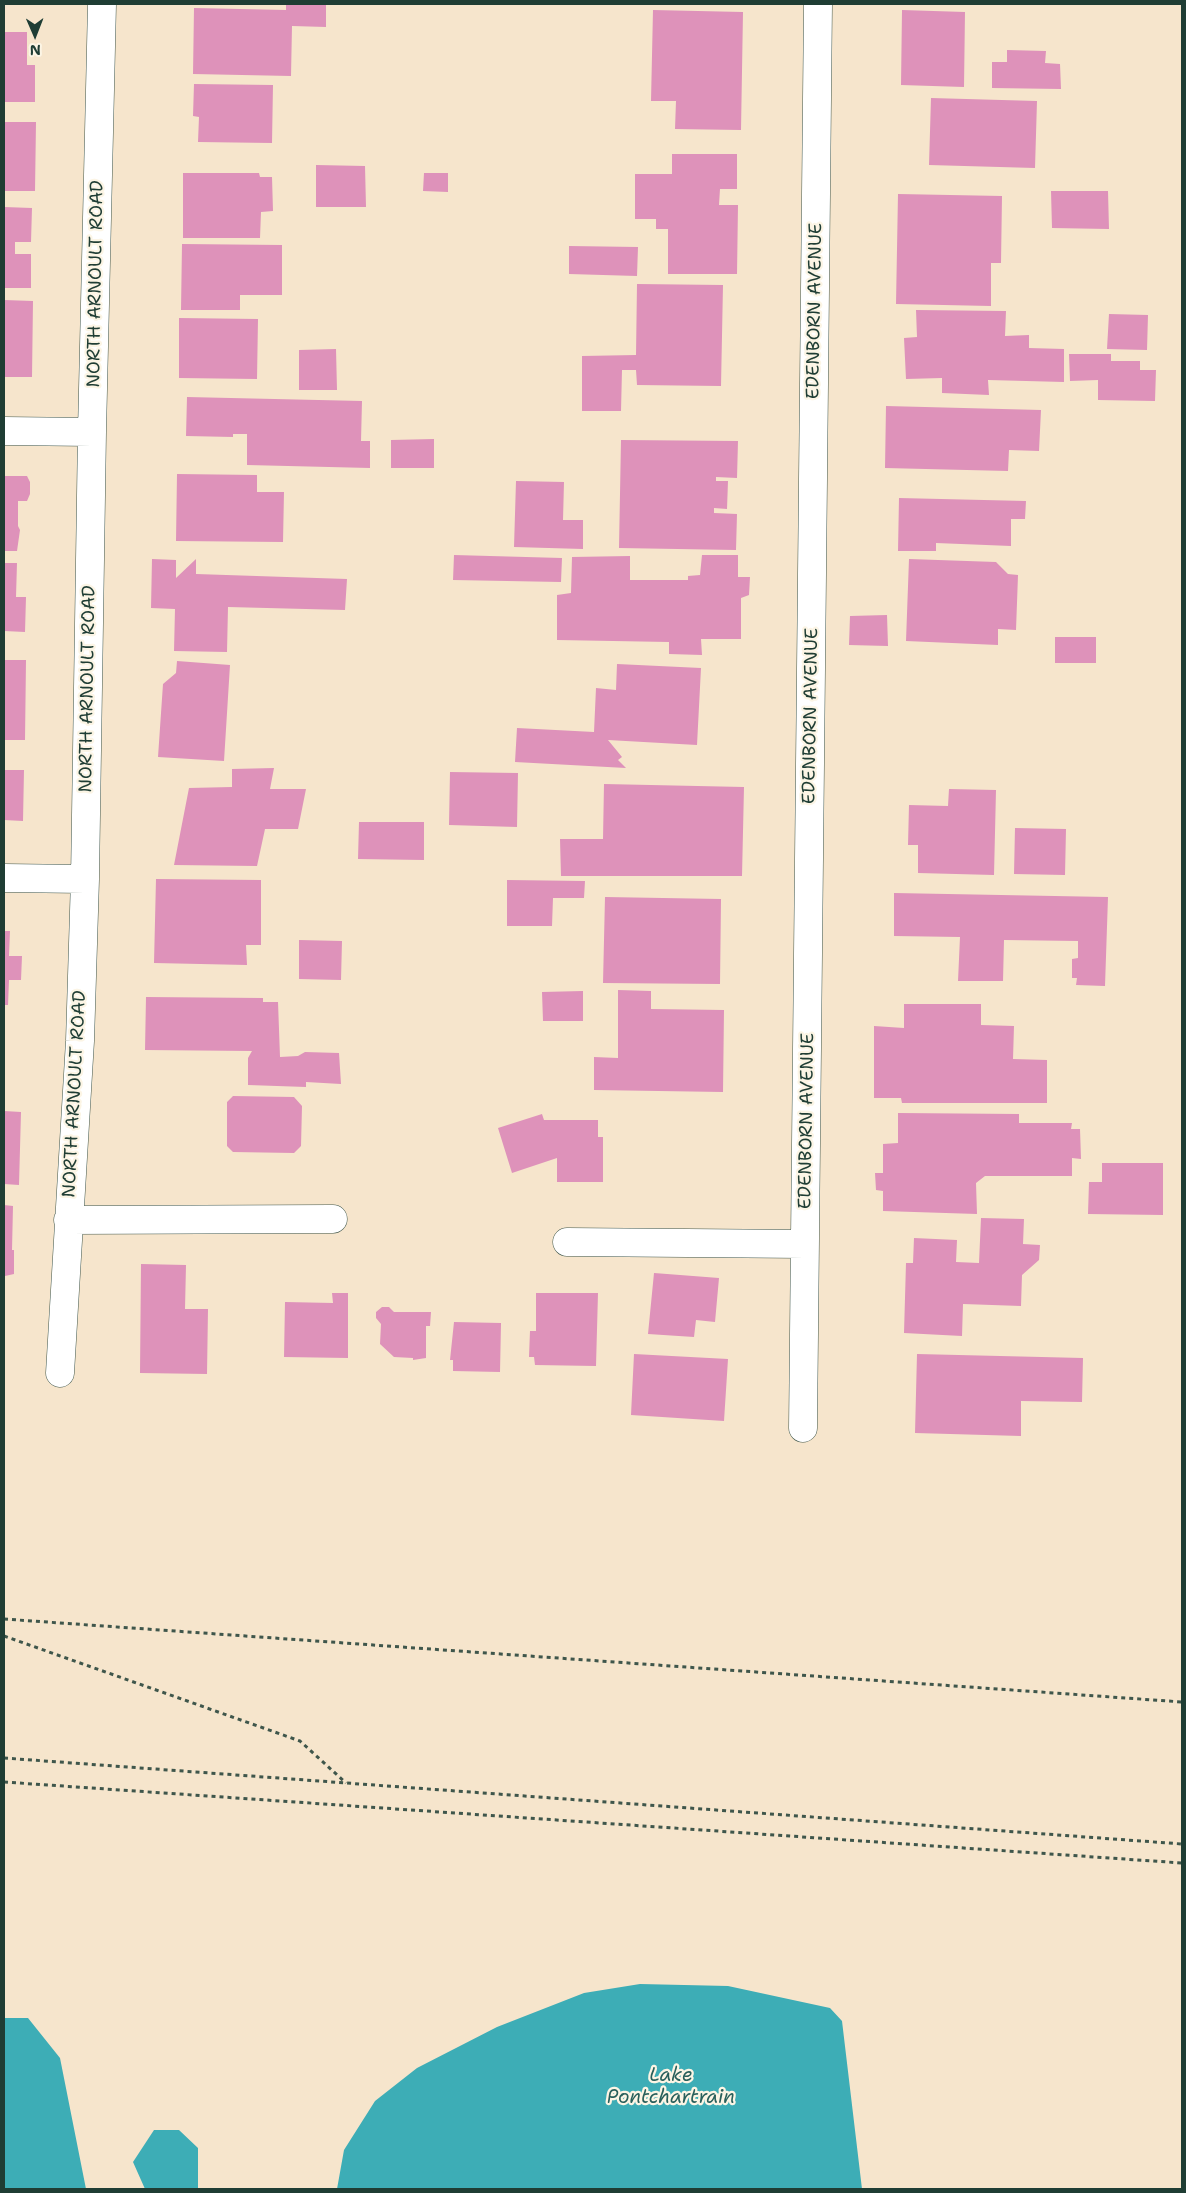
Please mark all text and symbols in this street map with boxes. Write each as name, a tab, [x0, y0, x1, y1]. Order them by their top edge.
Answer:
north arrow	[10, 10, 60, 60]
text: N	[30, 41, 41, 59]
street label: NORTH ARNOULT ROAD	[83, 180, 109, 388]
street label: EDENBORN AVENUE	[803, 223, 827, 399]
street label: NORTH ARNOULT ROAD	[75, 585, 101, 793]
street label: EDENBORN AVENUE	[799, 628, 823, 804]
street label: NORTH ARNOULT ROAD	[59, 990, 91, 1198]
street label: EDENBORN AVENUE	[795, 1033, 819, 1209]
water label: Lake Pontchartrain	[607, 2065, 735, 2109]

